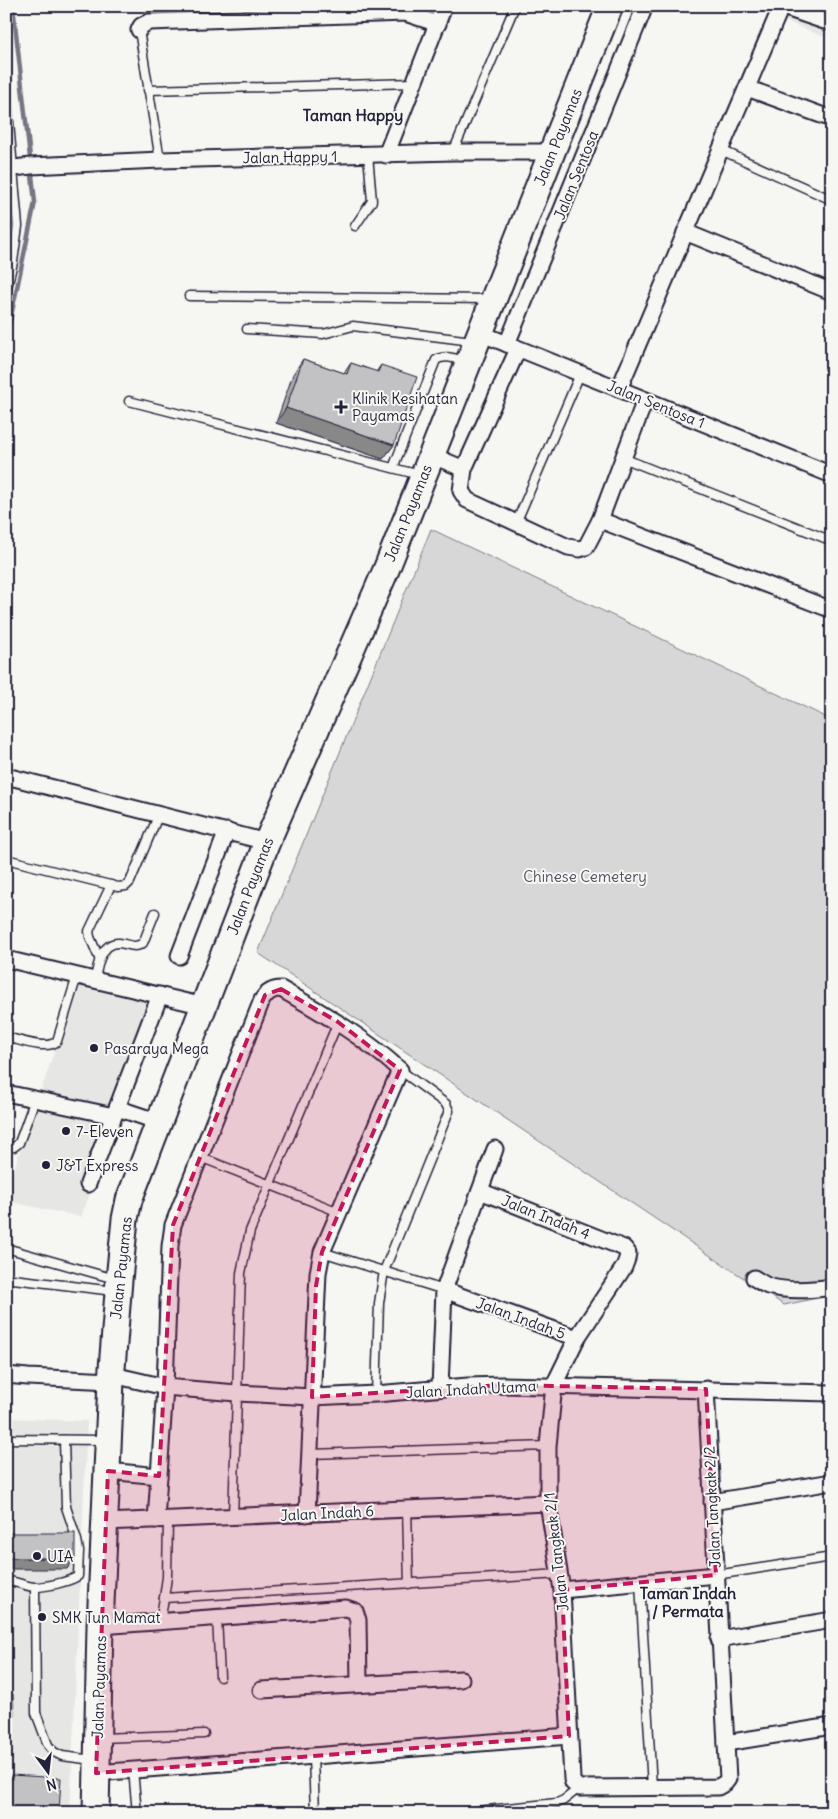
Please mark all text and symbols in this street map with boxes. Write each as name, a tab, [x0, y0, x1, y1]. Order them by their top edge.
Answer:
street label: Jalan Payamas	[530, 85, 586, 188]
district label: Taman Happy	[303, 105, 403, 126]
street label: Jalan Sentosa	[550, 127, 603, 222]
street label: Jalan Happy 1	[242, 147, 338, 167]
street label: Jalan Sentosa 1	[604, 376, 708, 432]
place label: Klinik Kesihatan Payamas	[352, 389, 458, 425]
marker: Klinik Kesihatan Payamas	[334, 400, 348, 414]
street label: Jalan Payamas	[380, 461, 436, 564]
street label: Jalan Payamas	[223, 834, 277, 938]
park label: Chinese Cemetery	[523, 867, 647, 886]
place label: Pasaraya Mega	[104, 1039, 209, 1058]
marker: Pasaraya Mega	[88, 1042, 100, 1054]
place label: 7-Eleven	[76, 1122, 134, 1141]
marker: 7-Eleven	[60, 1125, 72, 1137]
place label: J&T Express	[56, 1156, 138, 1175]
marker: J&T Express	[40, 1159, 52, 1171]
street label: Jalan Indah 4	[499, 1191, 593, 1243]
street label: Jalan Payamas	[106, 1216, 136, 1320]
street label: Jalan Indah 5	[474, 1293, 568, 1343]
street label: Jalan Indah Utama	[405, 1376, 537, 1402]
street label: Jalan Tangkak 2/2	[699, 1446, 725, 1568]
street label: Jalan Tangkak 2/1	[539, 1491, 573, 1613]
street label: Jalan Indah 6	[280, 1501, 374, 1525]
place label: UIA	[47, 1547, 74, 1566]
marker: UIA	[31, 1550, 43, 1562]
district label: Taman Indah / Permata	[640, 1583, 736, 1621]
place label: SMK Tun Mamat	[52, 1608, 161, 1627]
marker: SMK Tun Mamat	[36, 1611, 48, 1623]
street label: Jalan Payamas	[88, 1635, 110, 1739]
north arrow	[22, 1746, 72, 1796]
text: N	[44, 1775, 58, 1795]

